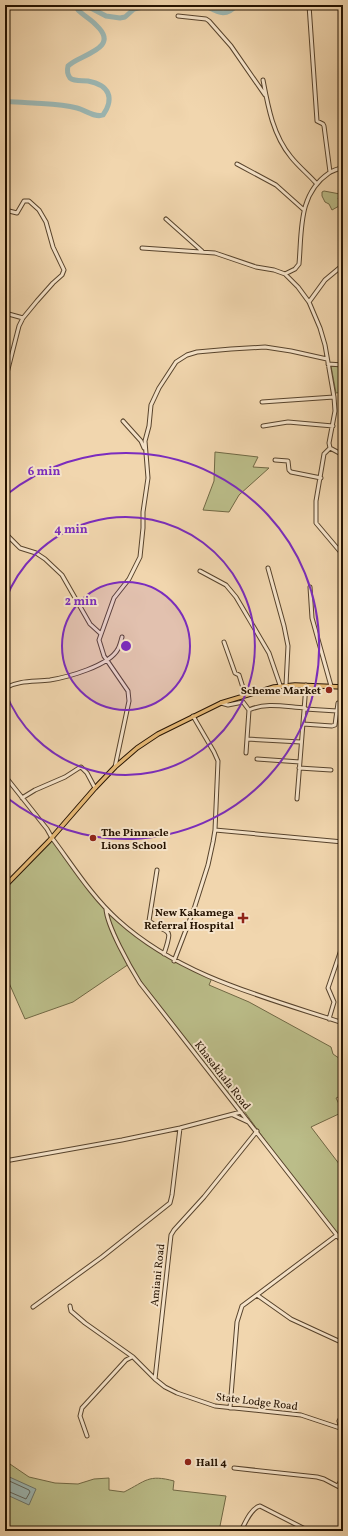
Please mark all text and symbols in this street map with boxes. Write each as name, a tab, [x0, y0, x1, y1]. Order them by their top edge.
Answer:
text: 6 min	[28, 464, 60, 480]
text: 4 min	[54, 522, 88, 538]
text: 2 min	[65, 594, 97, 610]
centre of rings	[119, 639, 133, 653]
place label: Scheme Market	[241, 684, 321, 699]
marker: Scheme Market	[324, 685, 334, 695]
place label: The Pinnacle Lions School	[101, 826, 169, 854]
marker: The Pinnacle Lions School	[88, 833, 98, 843]
place label: New Kakamega Referral Hospital	[144, 906, 234, 934]
marker: New Kakamega Referral Hospital	[237, 912, 249, 924]
street label: Khasakhala Road	[190, 1038, 253, 1113]
street label: Amiani Road	[148, 1243, 169, 1307]
street label: State Lodge Road	[215, 1390, 299, 1415]
place label: Hall 4	[196, 1456, 227, 1471]
marker: Hall 4	[183, 1457, 193, 1467]

